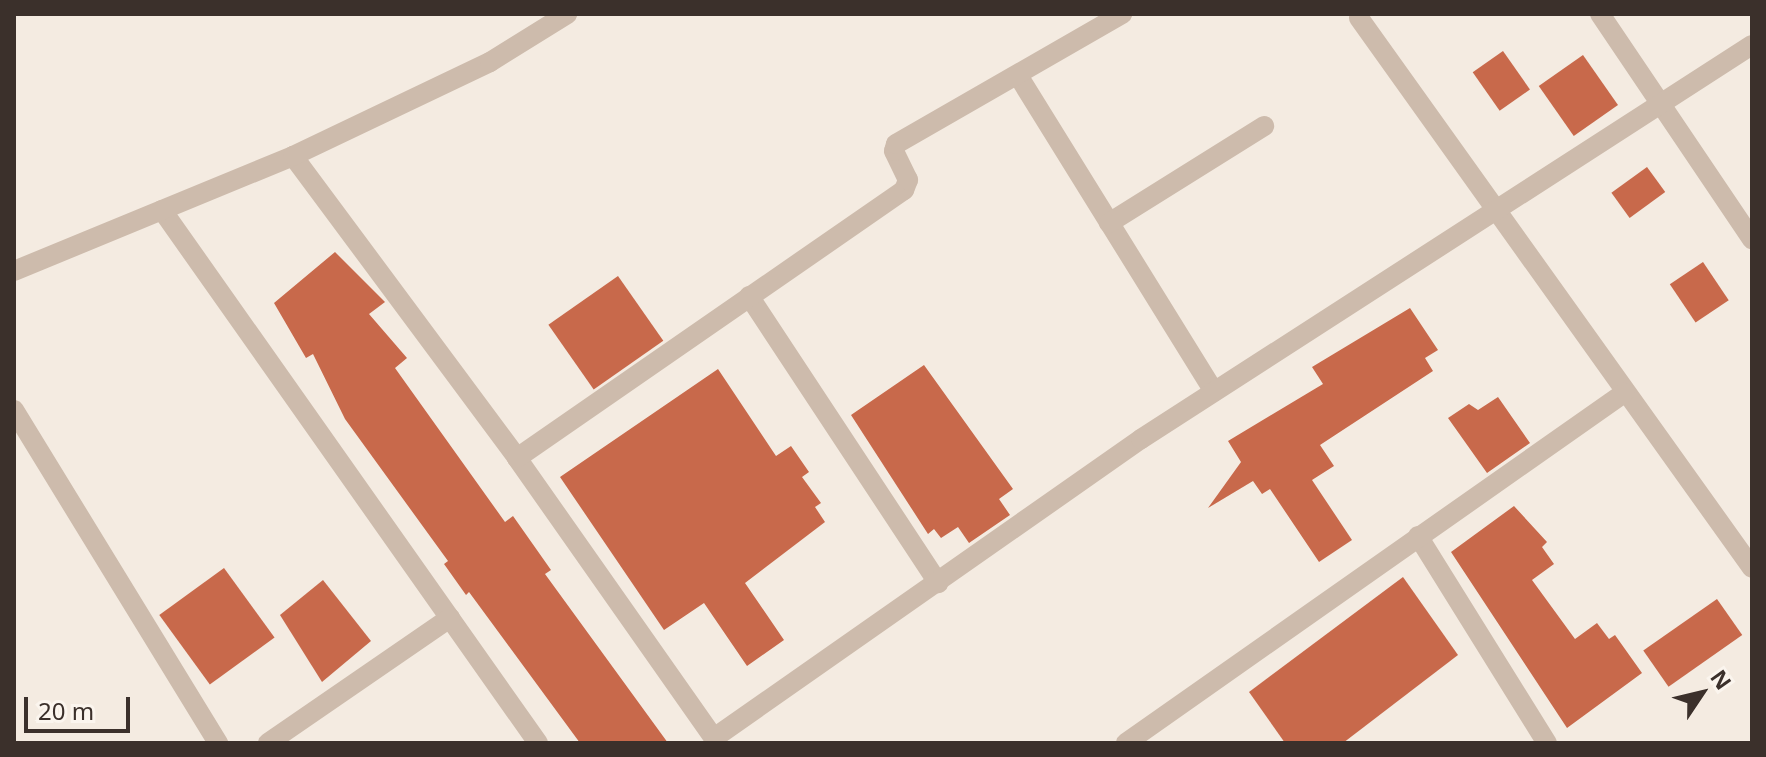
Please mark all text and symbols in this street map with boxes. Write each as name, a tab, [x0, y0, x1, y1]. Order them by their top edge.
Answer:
north arrow	[1662, 653, 1742, 733]
text: N	[1704, 663, 1739, 695]
scale bar	[28, 681, 134, 731]
text: 20 m	[38, 694, 94, 727]

